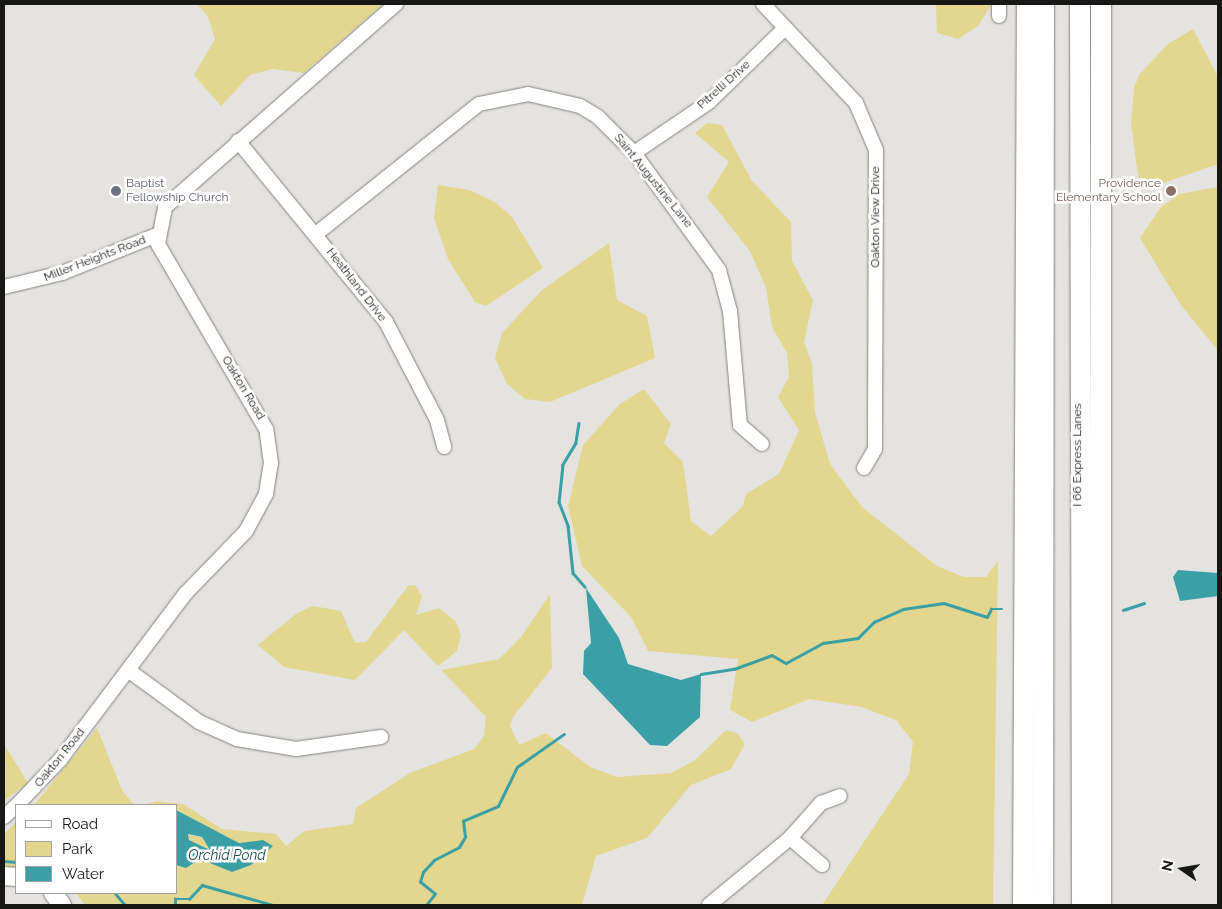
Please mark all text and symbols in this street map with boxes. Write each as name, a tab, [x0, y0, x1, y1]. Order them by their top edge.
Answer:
street label: Pitrelli Drive	[695, 58, 753, 112]
street label: Saint Augustine Lane	[611, 131, 695, 231]
street label: Oakton View Drive	[869, 166, 883, 268]
place label: Baptist Fellowship Church	[126, 177, 229, 205]
place label: Providence Elementary School	[1056, 177, 1161, 205]
marker: Baptist Fellowship Church	[110, 185, 122, 197]
marker: Providence Elementary School	[1165, 185, 1177, 197]
street label: Miller Heights Road	[42, 233, 148, 285]
street label: Heathland Drive	[323, 245, 389, 325]
street label: Oakton Road	[218, 354, 268, 422]
street label: I 66 Express Lanes	[1071, 403, 1085, 507]
street label: Oakton Road	[32, 726, 88, 790]
legend	[15, 804, 178, 894]
text: Road	[62, 815, 98, 833]
text: Park	[62, 840, 93, 858]
north arrow	[1157, 844, 1207, 894]
water label: Orchid Pond	[188, 847, 266, 863]
text: N	[1158, 859, 1176, 873]
text: Water	[62, 865, 104, 883]

